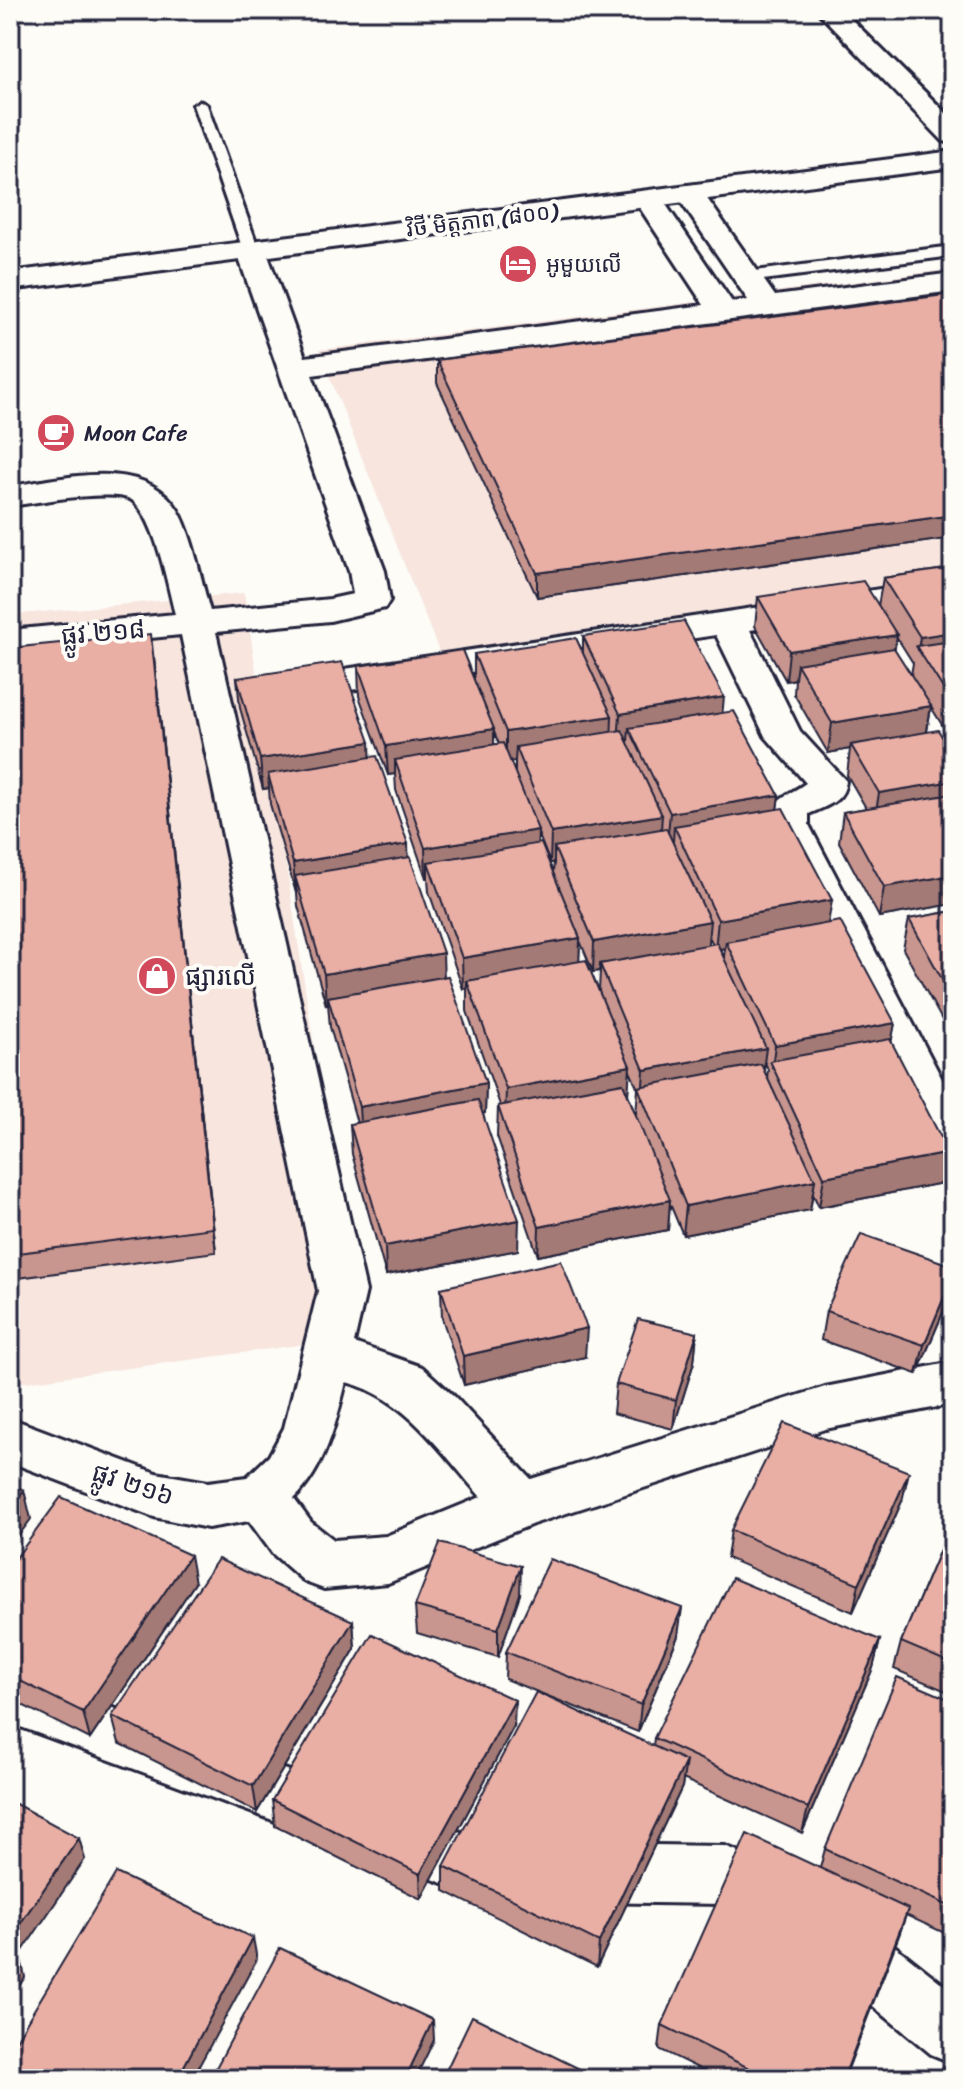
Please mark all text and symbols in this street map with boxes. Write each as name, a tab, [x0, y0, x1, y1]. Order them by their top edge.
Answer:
street label: វិថី មិត្តភាព (៨០០)	[404, 191, 561, 249]
hotel icon: អូមួយលេី	[497, 243, 539, 285]
place label: អូមួយលេី	[546, 245, 622, 284]
cafe icon: Moon Cafe	[35, 412, 77, 454]
place label: Moon Cafe	[84, 414, 188, 453]
street label: ផ្លូវ ២១៨	[59, 605, 147, 659]
place label: ផ្សារលើ	[185, 953, 256, 999]
shop icon: ផ្សារលើ	[136, 955, 178, 997]
street label: ផ្លូវ ២១៦	[86, 1449, 180, 1520]

